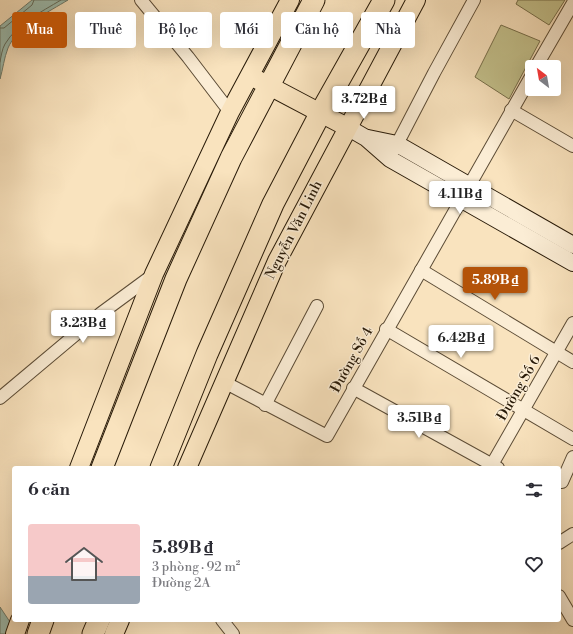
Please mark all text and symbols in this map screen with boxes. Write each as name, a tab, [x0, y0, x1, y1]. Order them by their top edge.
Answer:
chip: Mua	[12, 12, 67, 48]
chip: Thuê	[75, 12, 136, 48]
chip: Bộ lọc	[144, 12, 212, 48]
chip: Mới	[220, 12, 273, 48]
chip: Căn hộ	[281, 12, 353, 48]
chip: Nhà	[361, 12, 415, 48]
north arrow	[525, 60, 561, 96]
map controls	[525, 60, 561, 96]
pin: 3.72B ₫	[327, 86, 401, 120]
text: 3.72B ₫	[341, 91, 387, 107]
street label: Nguyễn Văn Linh	[261, 177, 327, 282]
pin: 4.11B ₫	[423, 181, 497, 215]
text: 4.11B ₫	[438, 186, 482, 202]
pin: 5.89B ₫	[458, 267, 532, 301]
text: 5.89B ₫	[472, 272, 518, 288]
pin: 3.23B ₫	[46, 310, 120, 344]
text: 3.23B ₫	[60, 315, 106, 331]
street label: Đường Số 4	[327, 324, 377, 396]
pin: 6.42B ₫	[424, 325, 498, 359]
text: 6.42B ₫	[437, 330, 485, 346]
street label: Đường Số 6	[493, 352, 545, 424]
pin: 3.51B ₫	[382, 405, 456, 439]
text: 3.51B ₫	[397, 410, 441, 426]
text: 6 căn	[28, 479, 70, 501]
icon: filters	[523, 479, 545, 501]
text: 5.89B ₫	[152, 537, 213, 559]
icon: home	[60, 540, 108, 588]
icon: heart	[523, 553, 545, 575]
text: 3 phòng · 92 m²	[152, 559, 240, 575]
text: Đường 2A	[152, 575, 210, 591]

